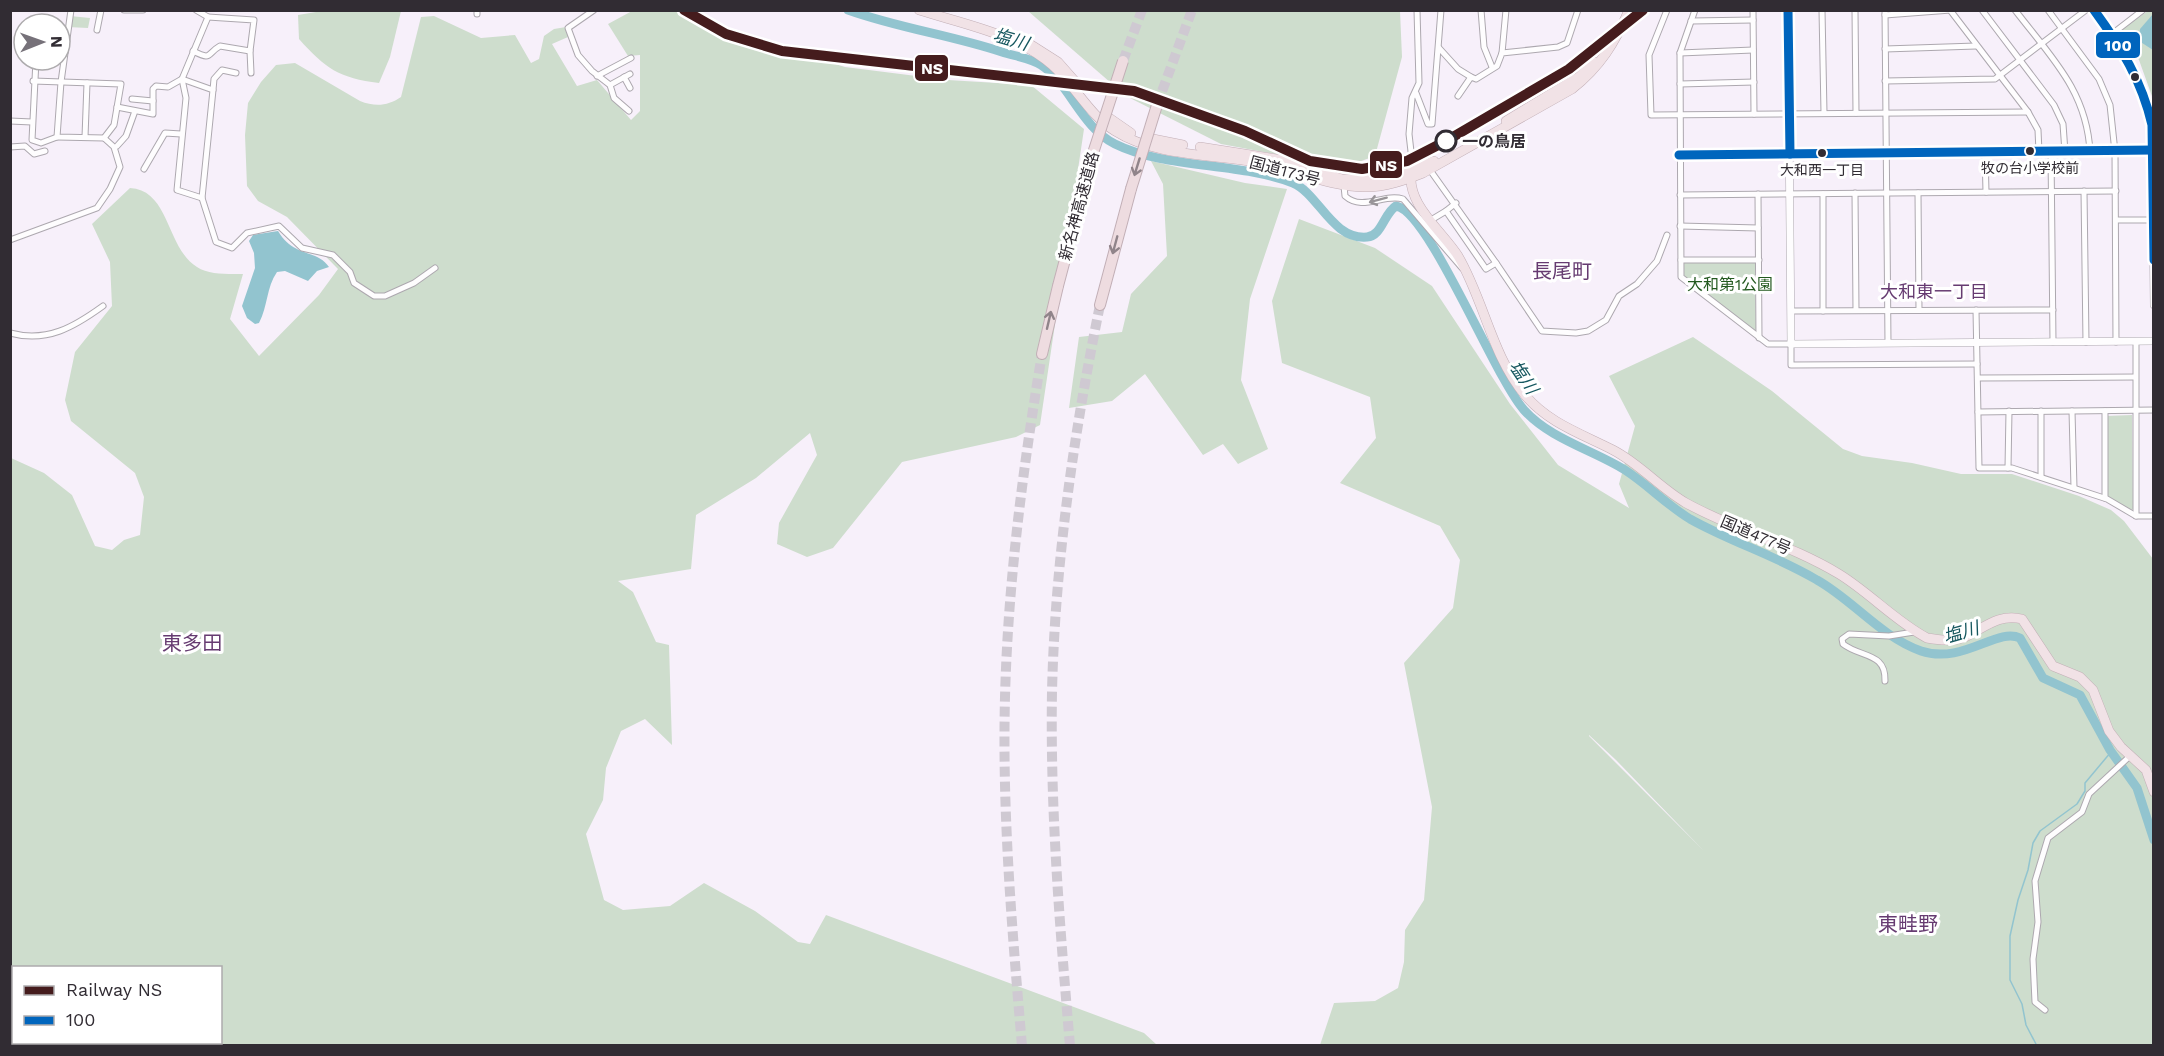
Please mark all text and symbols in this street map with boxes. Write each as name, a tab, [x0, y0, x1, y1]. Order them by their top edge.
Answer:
north arrow	[12, 12, 72, 72]
water label: 塩川	[991, 24, 1033, 55]
line badge: 100	[2095, 31, 2141, 59]
text: N	[47, 36, 66, 48]
text: 100	[2104, 36, 2132, 55]
line badge: NS	[914, 54, 949, 82]
text: NS	[921, 59, 943, 78]
unlabelled marker	[2129, 71, 2141, 83]
marker: 一の鳥居	[1435, 130, 1457, 152]
place label: 一の鳥居	[1462, 132, 1526, 151]
marker: 牧の台小学校前	[2024, 145, 2036, 157]
marker: 大和西一丁目	[1816, 147, 1828, 159]
street label: 新名神高速道路	[1055, 149, 1103, 263]
line badge: NS	[1369, 150, 1403, 179]
street label: 国道173号	[1248, 152, 1322, 190]
text: NS	[1375, 156, 1397, 175]
one-way arrow	[1131, 157, 1142, 176]
place label: 牧の台小学校前	[1981, 160, 2079, 176]
place label: 大和西一丁目	[1780, 162, 1864, 178]
one-way arrow	[1369, 195, 1388, 206]
one-way arrow	[1108, 235, 1120, 254]
district label: 長尾町	[1532, 259, 1592, 283]
park label: 大和第1公園	[1687, 275, 1773, 294]
district label: 大和東一丁目	[1880, 281, 1988, 302]
one-way arrow	[1044, 310, 1056, 329]
water label: 塩川	[1505, 356, 1544, 399]
street label: 国道477号	[1718, 512, 1794, 558]
water label: 塩川	[1941, 616, 1983, 647]
district label: 東多田	[162, 631, 222, 655]
district label: 東畦野	[1878, 912, 1938, 936]
legend	[12, 966, 222, 1044]
text: Railway NS	[66, 979, 162, 1000]
text: 100	[66, 1009, 95, 1030]

